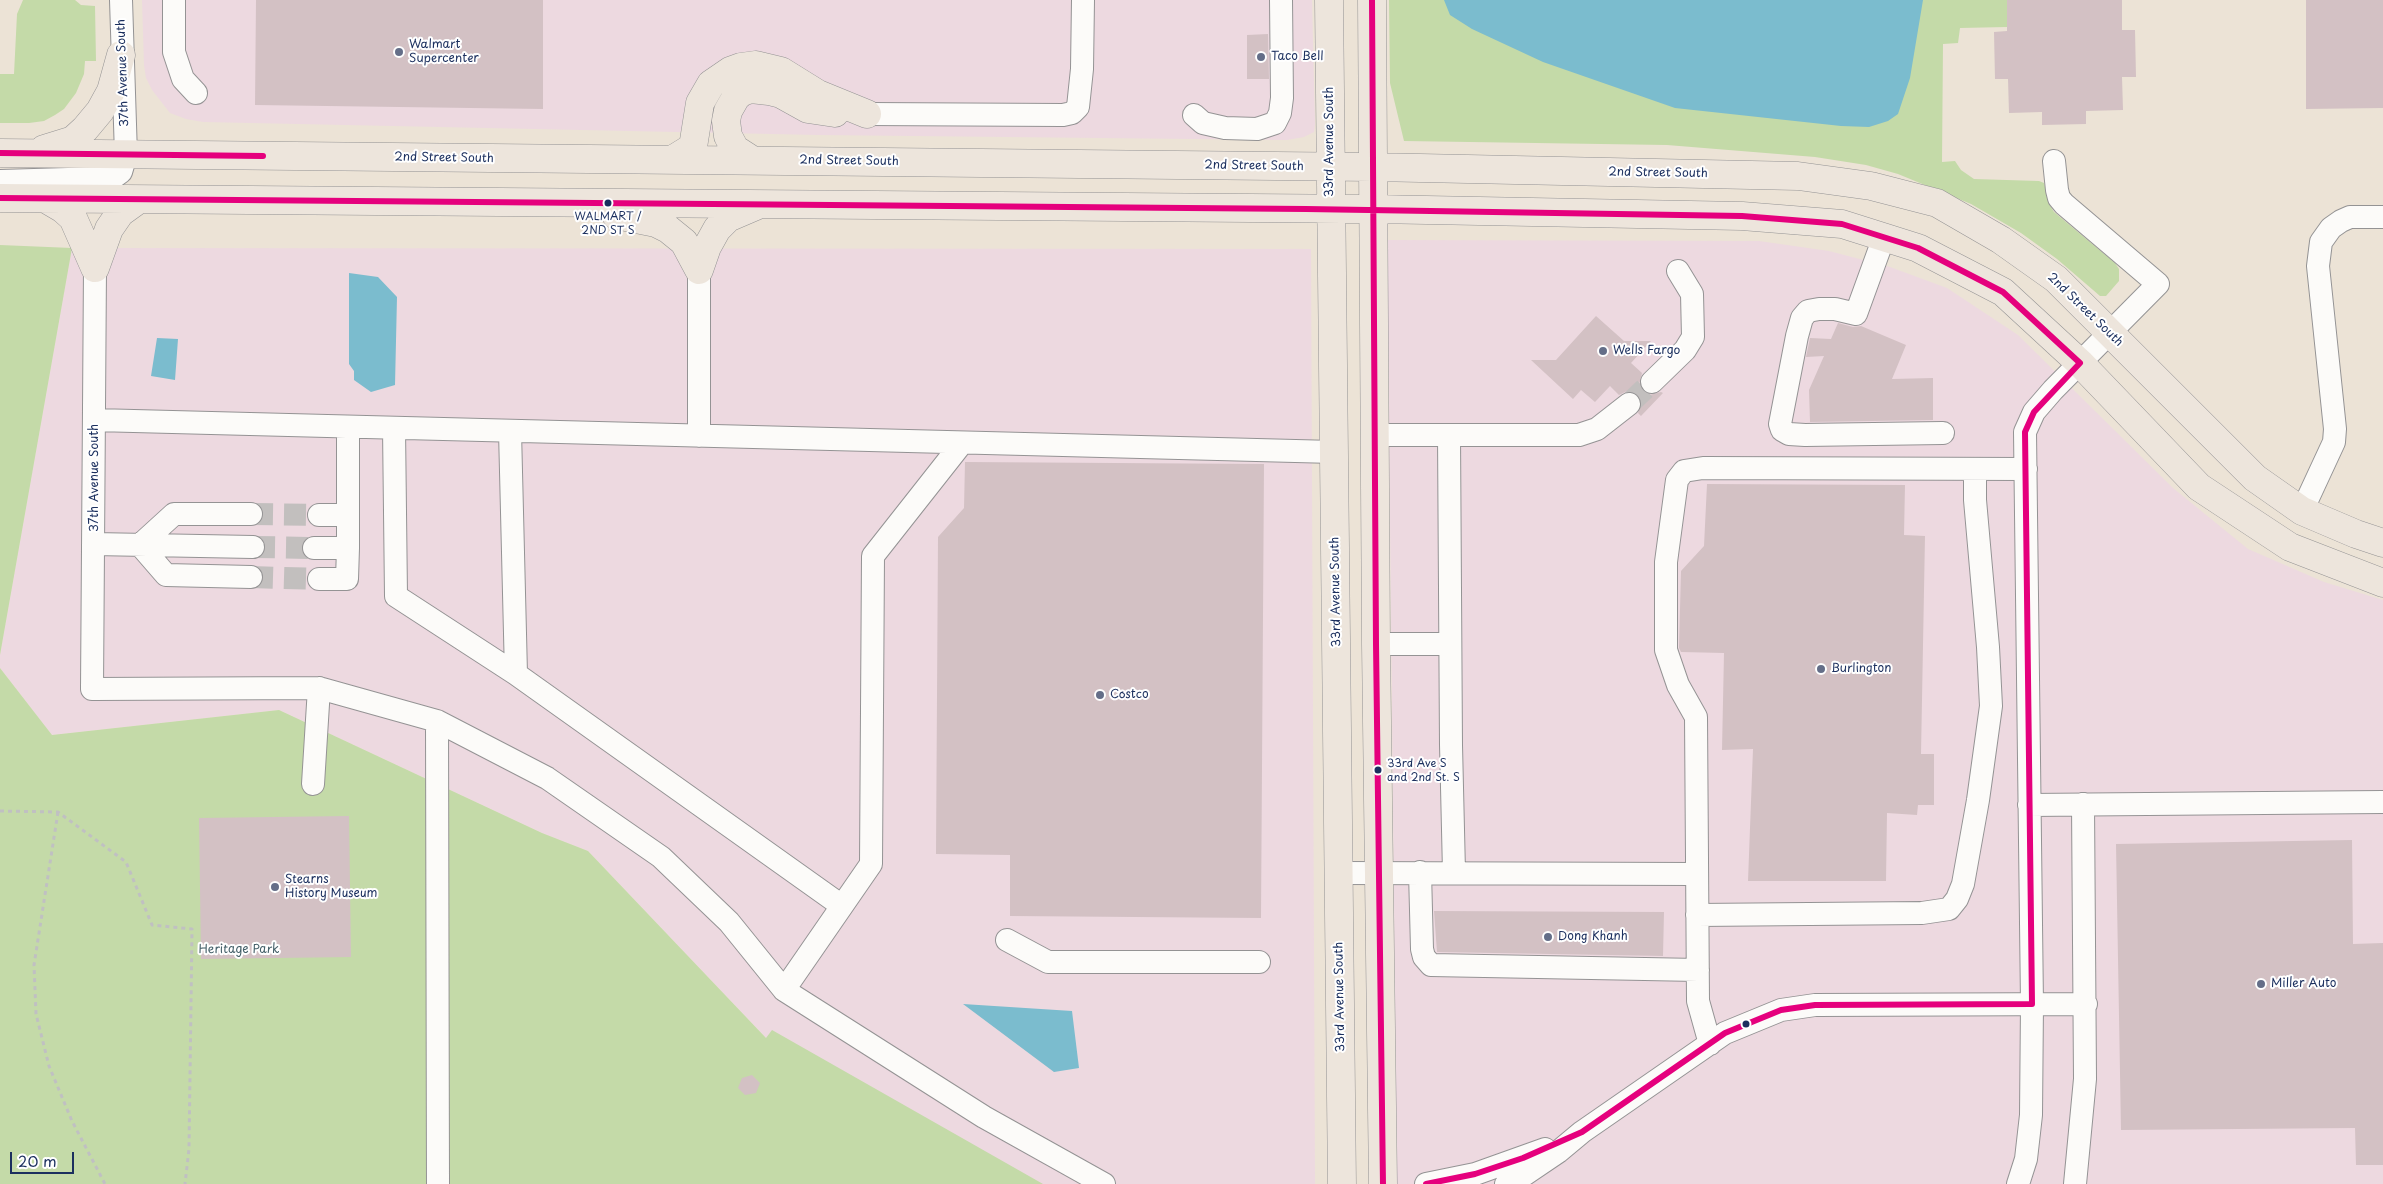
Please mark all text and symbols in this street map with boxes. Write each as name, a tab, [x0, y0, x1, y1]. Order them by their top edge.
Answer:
street label: 37th Avenue South	[114, 19, 132, 127]
place label: Walmart Supercenter	[409, 38, 479, 66]
marker: Walmart Supercenter	[393, 46, 405, 58]
place label: Taco Bell	[1271, 50, 1323, 64]
marker: Taco Bell	[1255, 51, 1267, 63]
street label: 33rd Avenue South	[1323, 87, 1337, 197]
street label: 2nd Street South	[394, 150, 494, 166]
street label: 2nd Street South	[799, 153, 899, 169]
street label: 2nd Street South	[1204, 158, 1304, 174]
street label: 2nd Street South	[1608, 165, 1708, 181]
marker: WALMART / 2ND ST S	[603, 198, 613, 208]
place label: WALMART / 2ND ST S	[574, 210, 642, 236]
street label: 2nd Street South	[2044, 270, 2126, 350]
place label: Wells Fargo	[1613, 344, 1680, 358]
marker: Wells Fargo	[1597, 345, 1609, 357]
street label: 37th Avenue South	[88, 424, 102, 532]
street label: 33rd Avenue South	[1328, 537, 1344, 647]
place label: Burlington	[1831, 662, 1891, 676]
marker: Burlington	[1815, 663, 1827, 675]
place label: Costco	[1110, 688, 1149, 702]
marker: Costco	[1094, 689, 1106, 701]
place label: 33rd Ave S and 2nd St. S	[1387, 757, 1460, 783]
marker: 33rd Ave S and 2nd St. S	[1373, 765, 1383, 775]
place label: Stearns History Museum	[285, 873, 377, 901]
marker: Stearns History Museum	[269, 881, 281, 893]
place label: Dong Khanh	[1558, 930, 1628, 944]
marker: Dong Khanh	[1542, 931, 1554, 943]
street label: 33rd Avenue South	[1332, 942, 1348, 1052]
park label: Heritage Park	[199, 943, 279, 957]
place label: Miller Auto	[2271, 977, 2337, 991]
marker: Miller Auto	[2255, 978, 2267, 990]
unlabelled marker	[1741, 1019, 1751, 1029]
scale bar	[12, 1142, 76, 1174]
text: 20 m	[18, 1149, 57, 1172]

